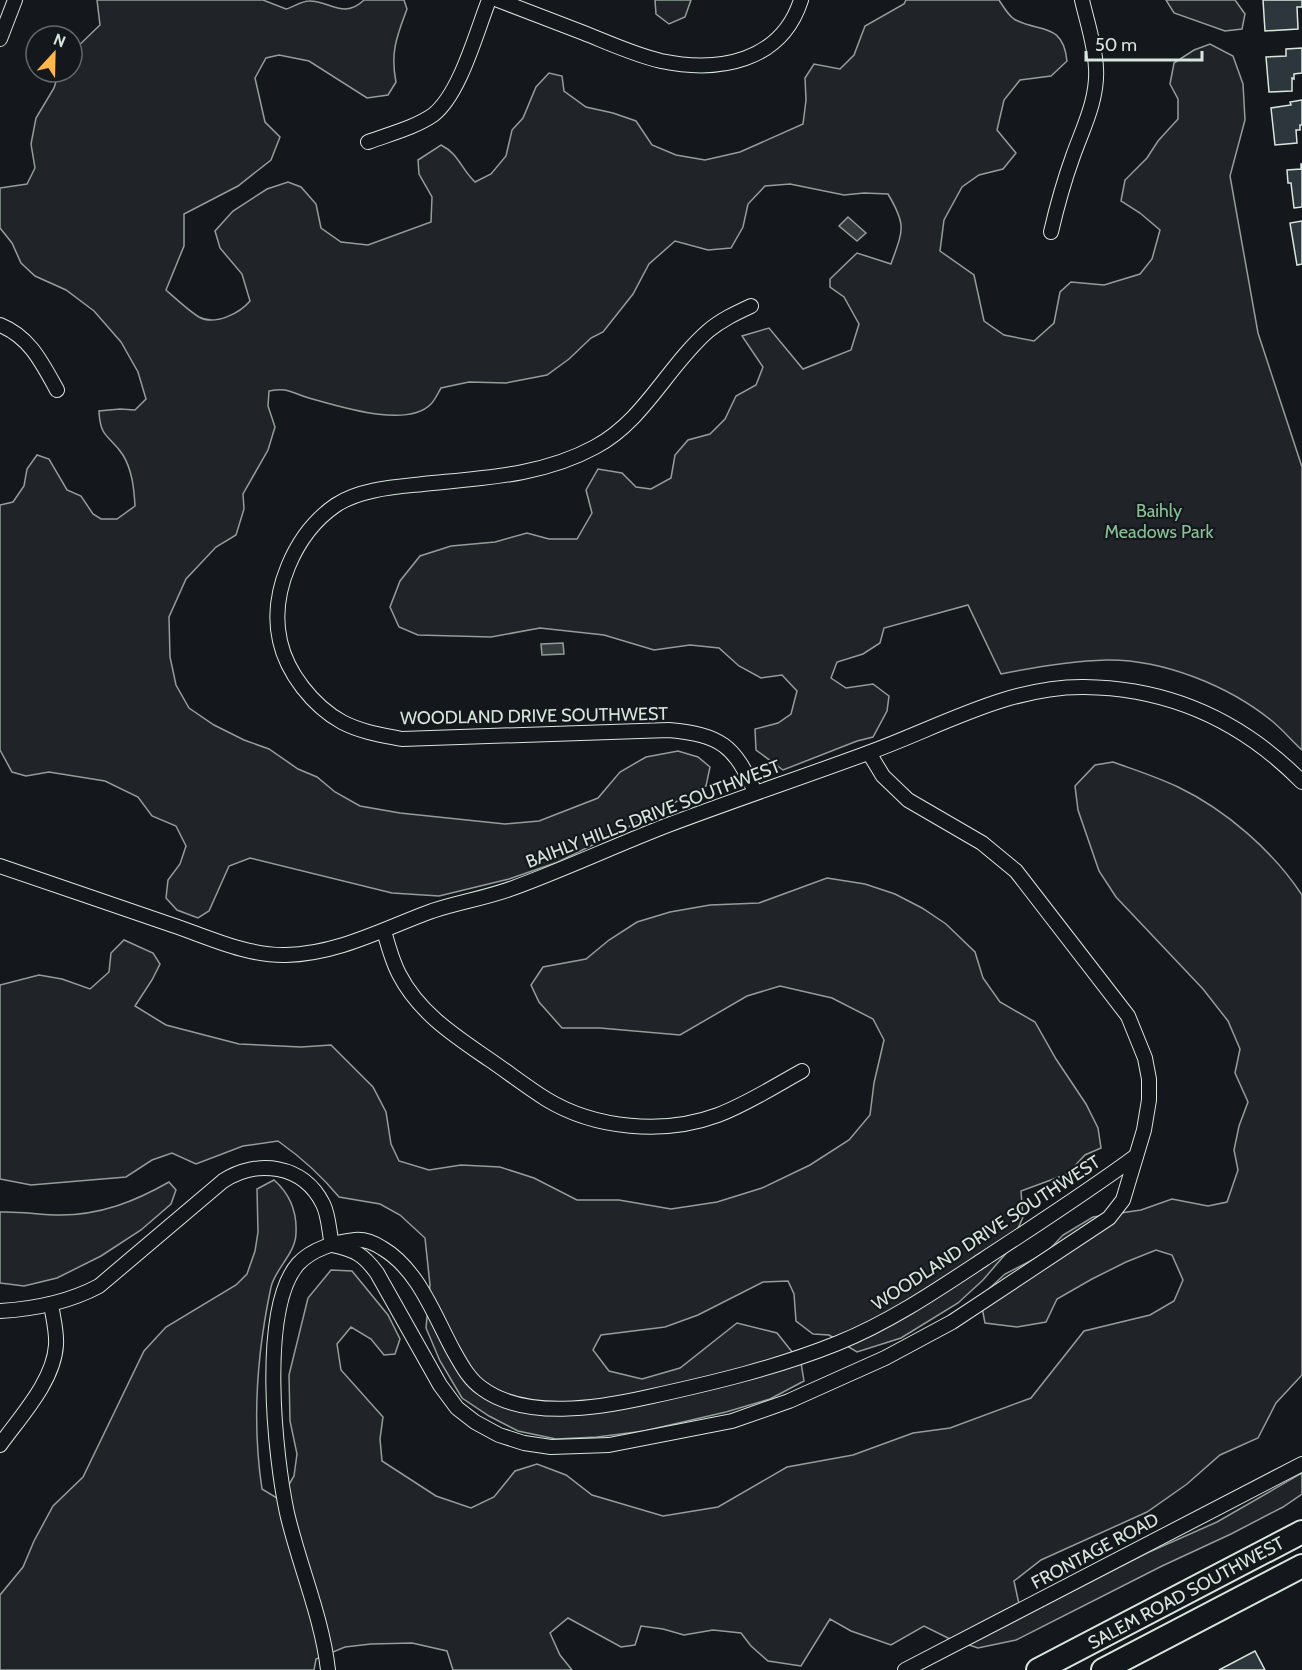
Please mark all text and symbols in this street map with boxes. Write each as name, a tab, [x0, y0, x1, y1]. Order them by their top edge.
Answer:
north arrow	[24, 24, 84, 84]
scale bar	[1086, 24, 1202, 62]
text: N	[51, 30, 68, 51]
text: 50 m	[1095, 34, 1137, 56]
park label: Baihly Meadows Park	[1104, 500, 1214, 543]
street label: WOODLAND DRIVE SOUTHWEST	[400, 703, 669, 729]
street label: BAIHLY HILLS DRIVE SOUTHWEST	[523, 755, 784, 873]
street label: WOODLAND DRIVE SOUTHWEST	[868, 1151, 1105, 1315]
street label: FRONTAGE ROAD	[1028, 1508, 1162, 1594]
street label: SALEM ROAD SOUTHWEST	[1084, 1532, 1288, 1654]

